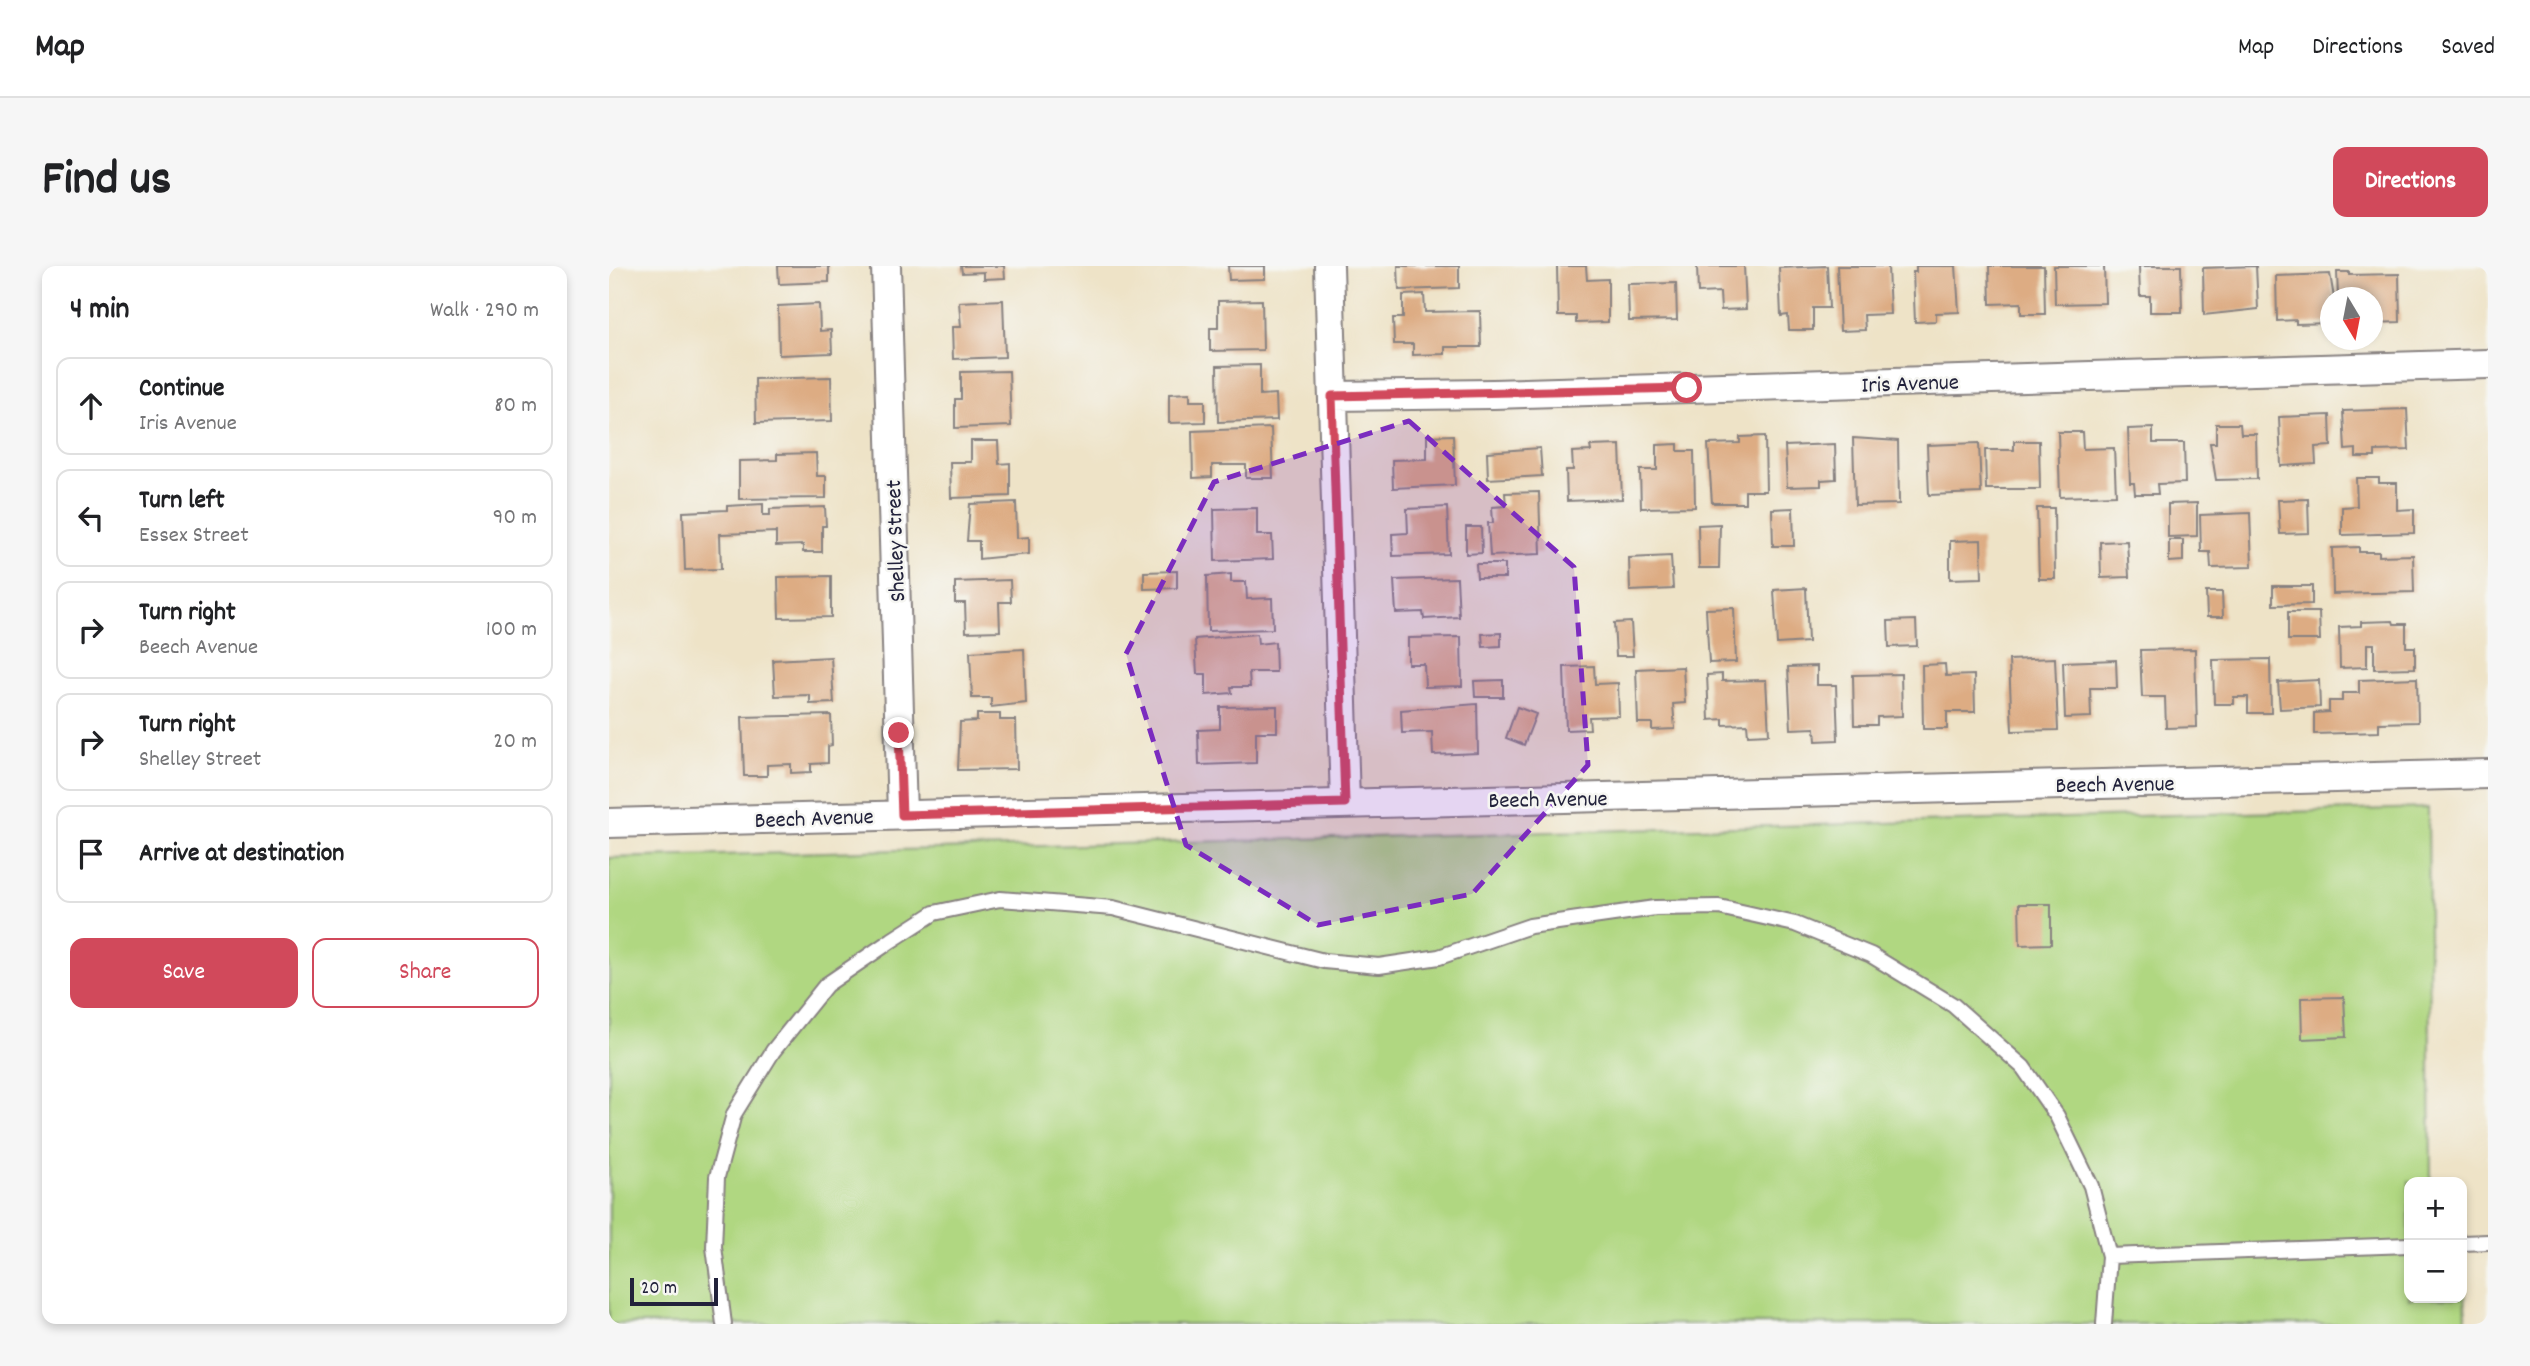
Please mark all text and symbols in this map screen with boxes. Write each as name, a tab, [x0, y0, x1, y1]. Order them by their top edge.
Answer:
text: Map	[35, 25, 85, 72]
text: Map	[2238, 31, 2274, 65]
text: Directions	[2312, 31, 2403, 65]
text: Saved	[2441, 31, 2495, 65]
text: Find us	[42, 147, 171, 217]
button: Directions	[2333, 147, 2488, 217]
north arrow	[2320, 287, 2383, 350]
text: 4 min	[70, 290, 129, 333]
text: Walk · 290 m	[430, 295, 539, 328]
street label: Iris Avenue	[1861, 367, 1960, 404]
text: Continue	[139, 371, 224, 408]
route start	[1671, 372, 1702, 403]
icon: ahead	[72, 387, 110, 425]
text: 80 m	[494, 390, 537, 423]
text: Iris Avenue	[139, 408, 237, 441]
street label: Shelley Street	[879, 479, 916, 603]
text: Turn left	[139, 483, 225, 520]
icon: left	[72, 499, 110, 537]
text: 90 m	[493, 502, 537, 535]
text: Essex Street	[139, 520, 249, 553]
text: Turn right	[139, 595, 236, 632]
icon: right	[72, 611, 110, 649]
text: 100 m	[486, 614, 537, 647]
text: Beech Avenue	[139, 632, 258, 665]
text: Turn right	[139, 707, 236, 744]
route end	[883, 717, 914, 748]
icon: right	[72, 723, 110, 761]
text: 20 m	[493, 726, 537, 759]
text: Shelley Street	[139, 744, 261, 777]
street label: Beech Avenue	[2055, 769, 2175, 804]
street label: Beech Avenue	[1488, 784, 1608, 819]
street label: Beech Avenue	[754, 802, 874, 839]
icon: arrive	[72, 835, 110, 873]
text: Arrive at destination	[139, 836, 344, 873]
button: Save	[70, 938, 298, 1008]
button: Share	[312, 938, 539, 1008]
map controls	[2404, 1177, 2467, 1303]
button: +	[2404, 1177, 2467, 1240]
button: −	[2404, 1240, 2467, 1303]
scale bar	[630, 1275, 717, 1307]
text: 20 m	[641, 1276, 677, 1303]

